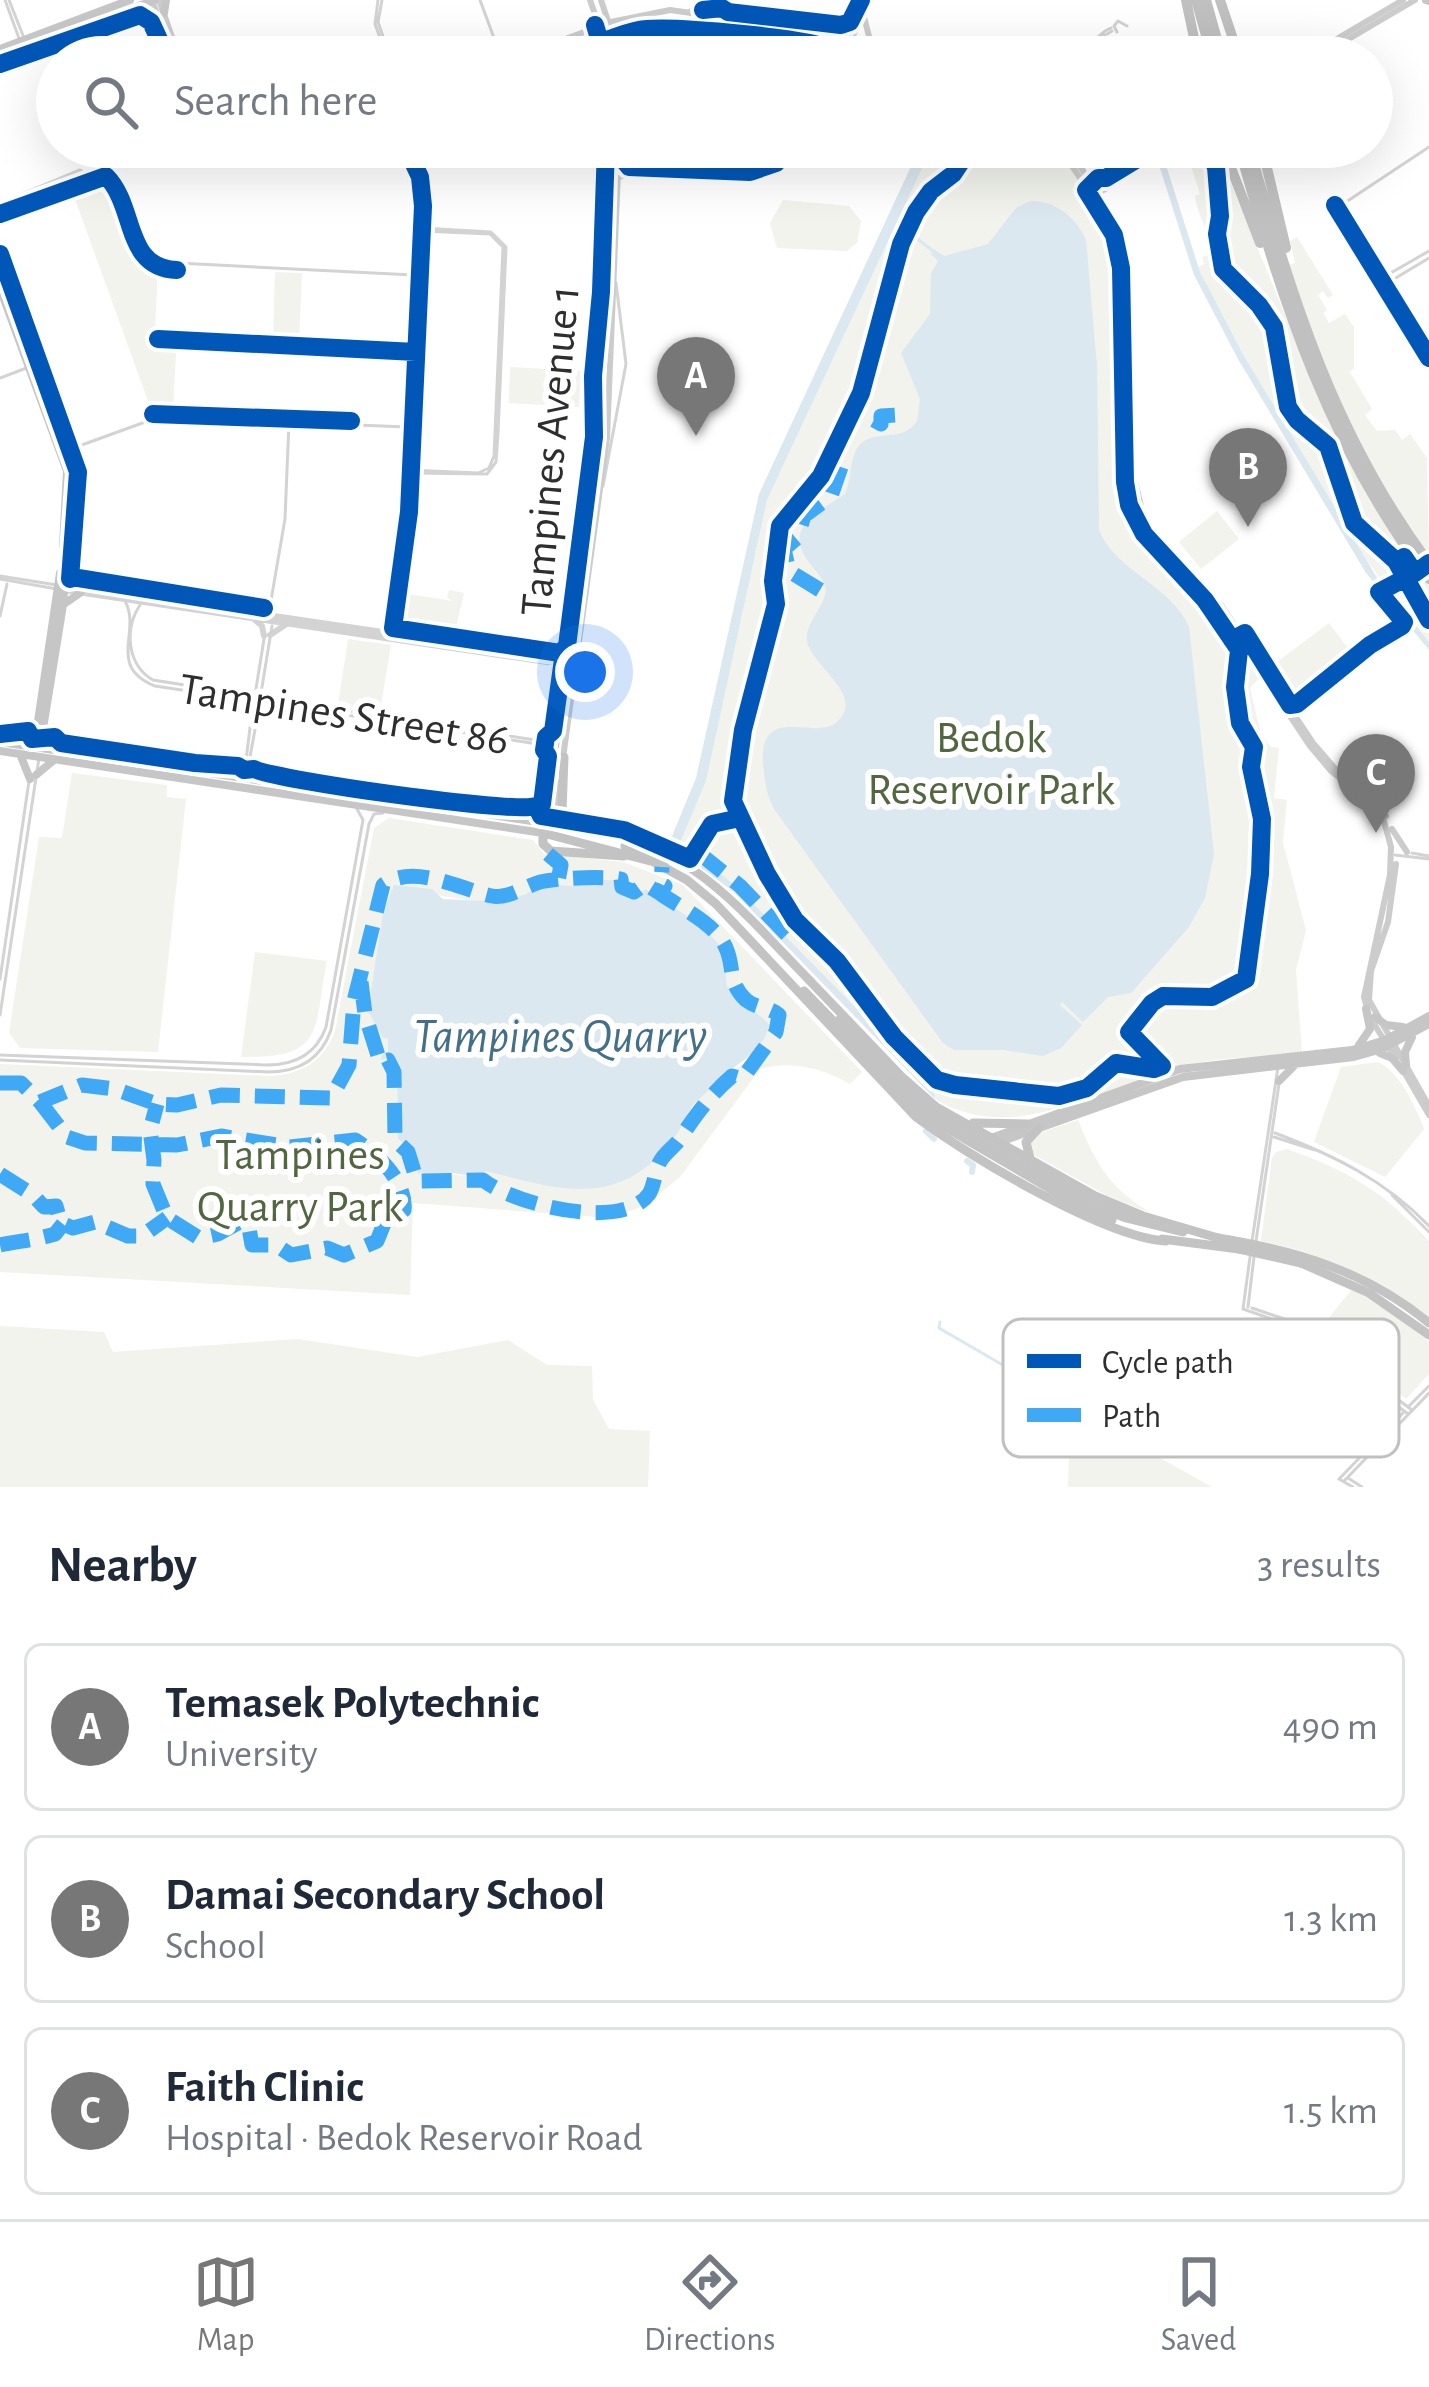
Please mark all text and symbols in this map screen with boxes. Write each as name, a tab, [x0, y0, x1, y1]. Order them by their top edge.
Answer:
search box	[36, 36, 1393, 168]
icon: search	[78, 69, 144, 135]
text: Search here	[174, 79, 377, 124]
street label: Tampines Avenue 1	[514, 284, 588, 618]
pin: A	[657, 337, 735, 436]
pin: B	[1209, 428, 1287, 527]
your location	[555, 642, 615, 702]
street label: Tampines Street 86	[176, 667, 512, 763]
park label: Bedok Reservoir Park	[867, 716, 1115, 813]
pin: C	[1337, 734, 1415, 833]
water label: Tampines Quarry	[413, 1014, 707, 1062]
park label: Tampines Quarry Park	[197, 1133, 403, 1230]
legend	[1003, 1319, 1399, 1457]
text: Cycle path	[1102, 1347, 1234, 1380]
text: Path	[1102, 1401, 1161, 1434]
text: Nearby	[48, 1540, 197, 1591]
text: 3 results	[1257, 1546, 1381, 1585]
text: Temasek Polytechnic	[165, 1681, 539, 1726]
text: A	[78, 1708, 102, 1747]
text: 490 m	[1283, 1708, 1378, 1747]
text: University	[165, 1735, 318, 1774]
text: Damai Secondary School	[165, 1873, 605, 1918]
text: B	[79, 1900, 101, 1939]
text: 1.3 km	[1284, 1900, 1378, 1939]
text: School	[165, 1927, 266, 1966]
text: Faith Clinic	[165, 2065, 364, 2110]
text: C	[80, 2092, 100, 2131]
text: 1.5 km	[1284, 2092, 1378, 2131]
text: Hospital · Bedok Reservoir Road	[165, 2119, 643, 2158]
tab: Map	[193, 2249, 259, 2361]
tab: Directions	[644, 2249, 775, 2361]
tab: Saved	[1161, 2249, 1236, 2361]

